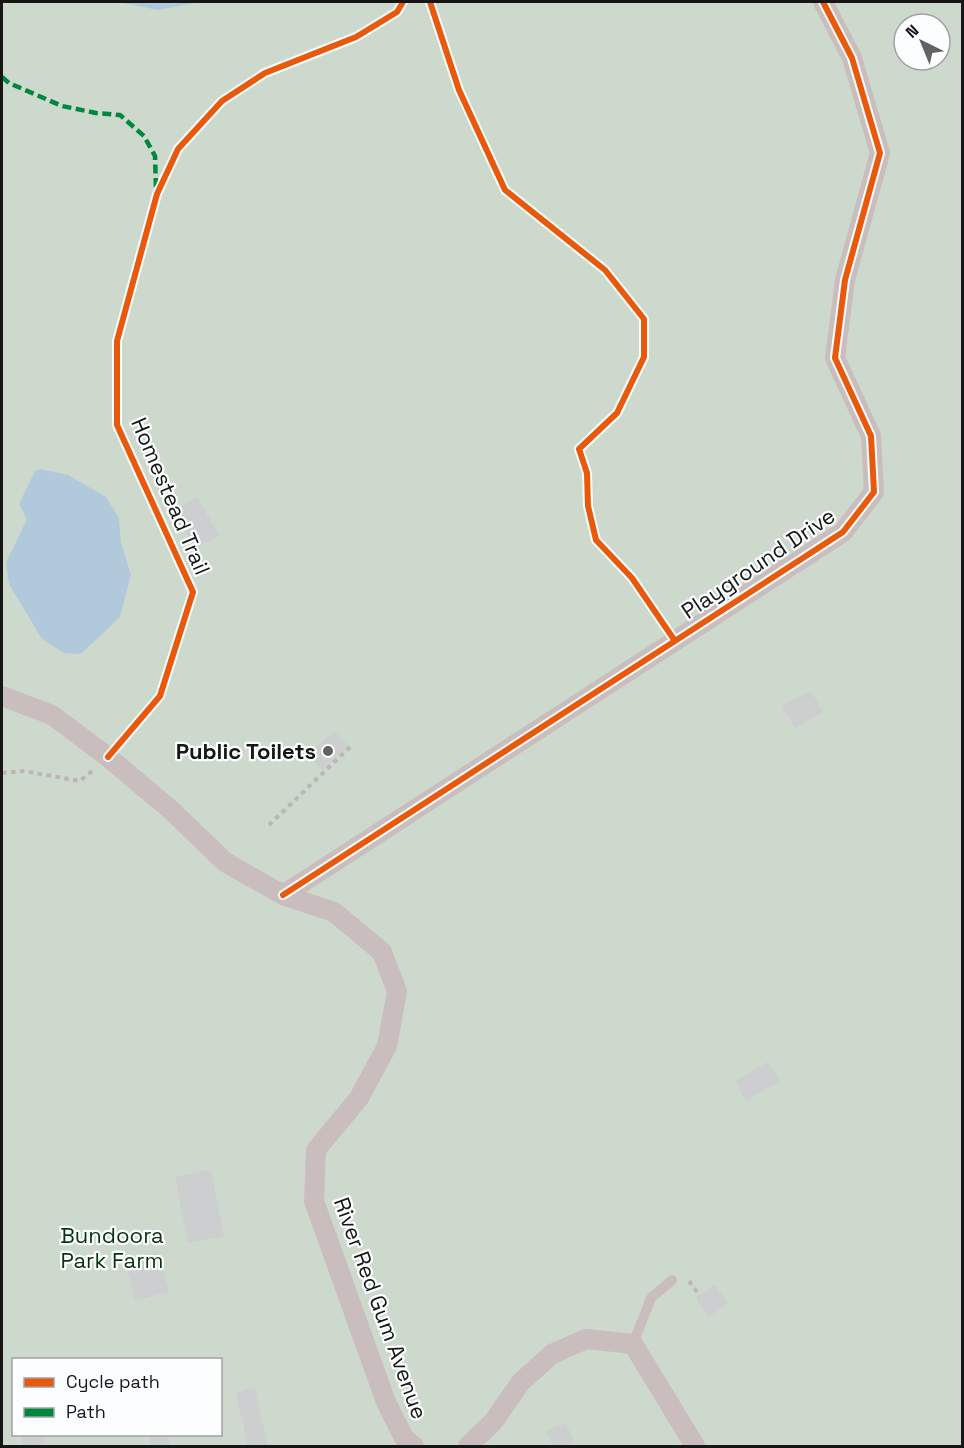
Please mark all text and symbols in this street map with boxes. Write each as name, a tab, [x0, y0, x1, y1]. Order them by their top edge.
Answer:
north arrow	[892, 12, 952, 72]
text: N	[901, 20, 923, 43]
street label: Homestead Trail	[125, 413, 217, 579]
street label: Playground Drive	[676, 501, 840, 625]
place label: Public Toilets	[176, 737, 316, 765]
marker: Public Toilets	[321, 744, 335, 758]
street label: River Red Gum Avenue	[328, 1193, 434, 1423]
park label: Bundoora Park Farm	[60, 1221, 164, 1274]
legend	[12, 1358, 222, 1436]
text: Cycle path	[66, 1370, 160, 1393]
text: Path	[66, 1400, 106, 1423]

